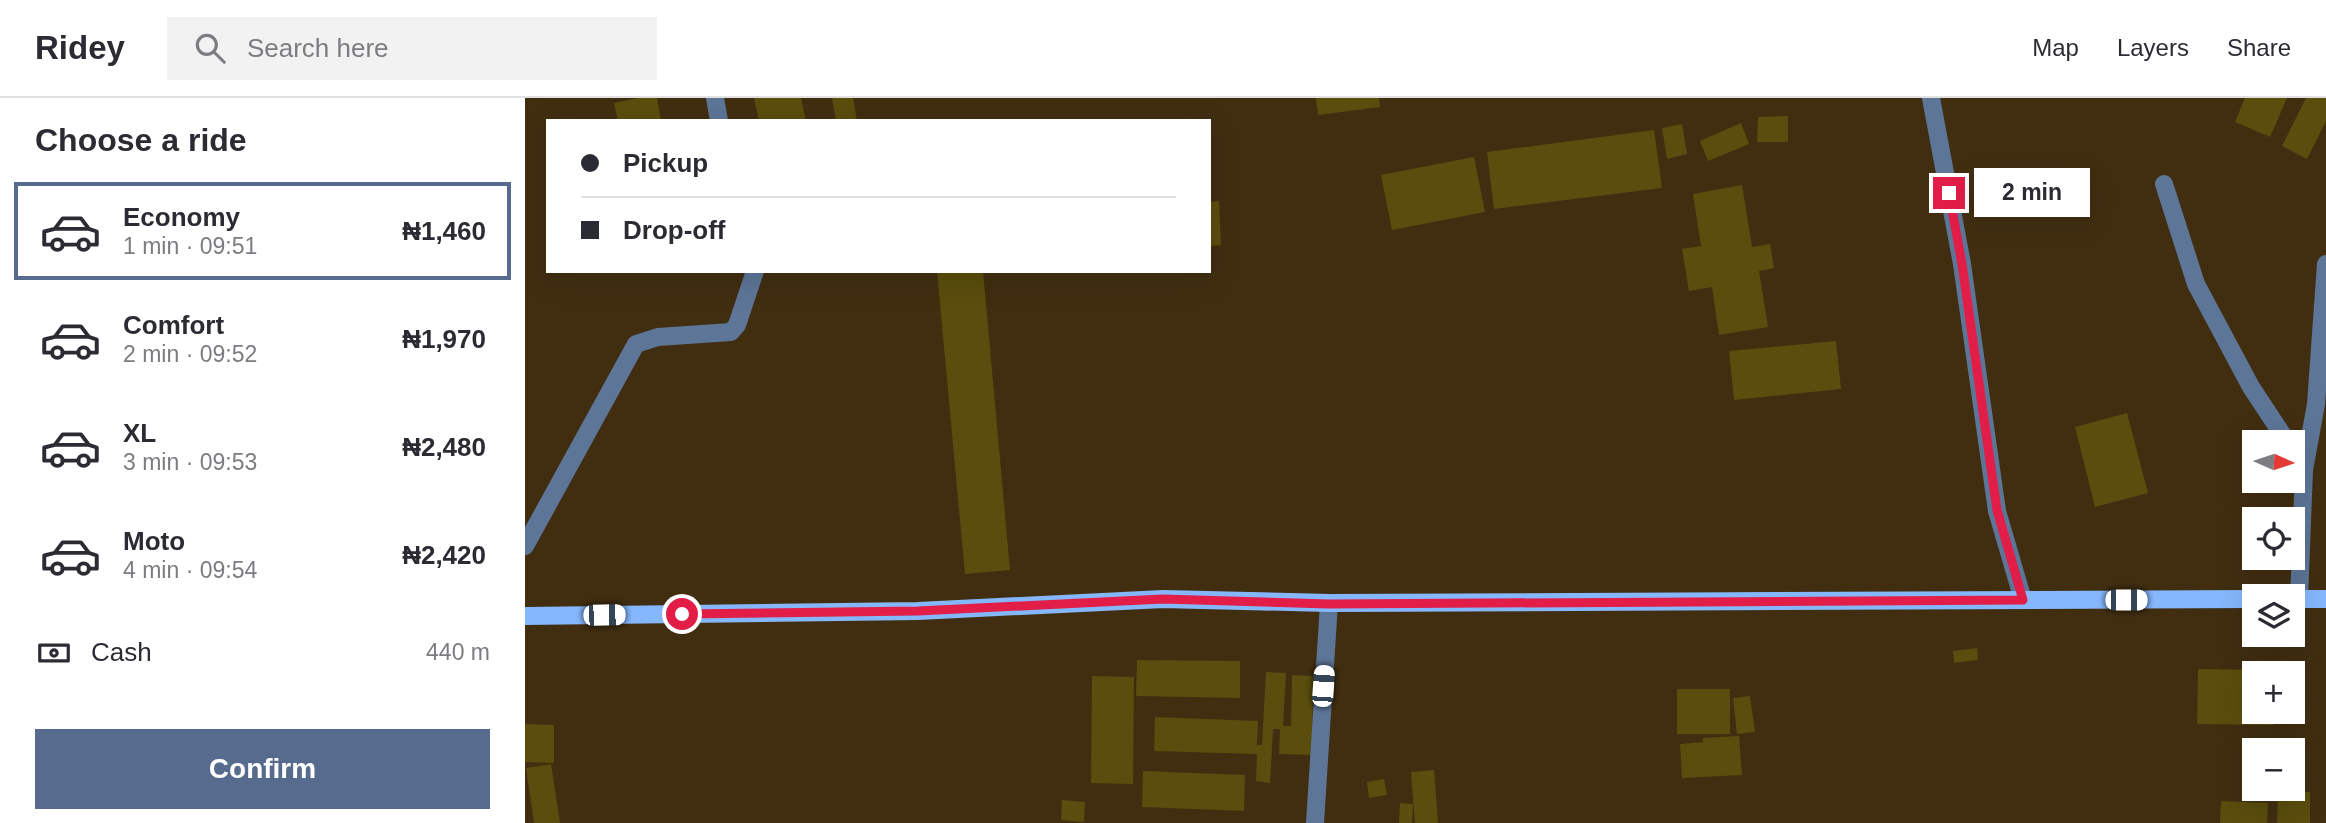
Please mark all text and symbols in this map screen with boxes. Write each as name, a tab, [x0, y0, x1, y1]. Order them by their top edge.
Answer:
search box	[167, 17, 657, 80]
text: Ridey	[35, 29, 125, 66]
icon: search	[191, 29, 229, 67]
text: Search here	[247, 33, 389, 63]
text: Map	[2032, 34, 2079, 61]
text: Layers	[2117, 34, 2189, 61]
text: Share	[2227, 34, 2291, 61]
text: Choose a ride	[35, 122, 247, 158]
text: Pickup	[623, 148, 708, 178]
callout: 2 min	[1973, 168, 2089, 217]
route end	[1933, 177, 1965, 209]
text: 2 min	[2002, 179, 2062, 205]
icon: car	[39, 200, 102, 263]
text: Economy	[123, 202, 240, 232]
text: Drop-off	[623, 215, 726, 245]
text: ₦1,460	[402, 216, 486, 246]
text: 1 min · 09:51	[123, 233, 257, 259]
icon: car	[39, 308, 102, 371]
text: Comfort	[123, 310, 224, 340]
text: ₦1,970	[402, 324, 486, 354]
text: 2 min · 09:52	[123, 341, 257, 367]
icon: car	[39, 416, 102, 479]
text: XL	[123, 418, 156, 448]
north arrow	[2242, 430, 2305, 494]
map controls	[2242, 430, 2305, 801]
text: ₦2,480	[402, 432, 486, 462]
text: 3 min · 09:53	[123, 449, 257, 475]
button: locate	[2242, 507, 2305, 570]
icon: car	[39, 524, 102, 587]
text: Moto	[123, 526, 185, 556]
text: ₦2,420	[402, 540, 486, 570]
text: 4 min · 09:54	[123, 557, 257, 583]
button: layers	[2242, 584, 2305, 647]
car	[2106, 590, 2148, 611]
route start	[666, 598, 698, 630]
car	[583, 604, 626, 626]
icon: cash	[35, 634, 73, 672]
text: Cash	[91, 637, 152, 667]
text: 440 m	[426, 639, 490, 665]
button: +	[2242, 661, 2305, 724]
car	[1312, 664, 1335, 708]
button: Confirm	[35, 729, 490, 809]
button: −	[2242, 738, 2305, 801]

